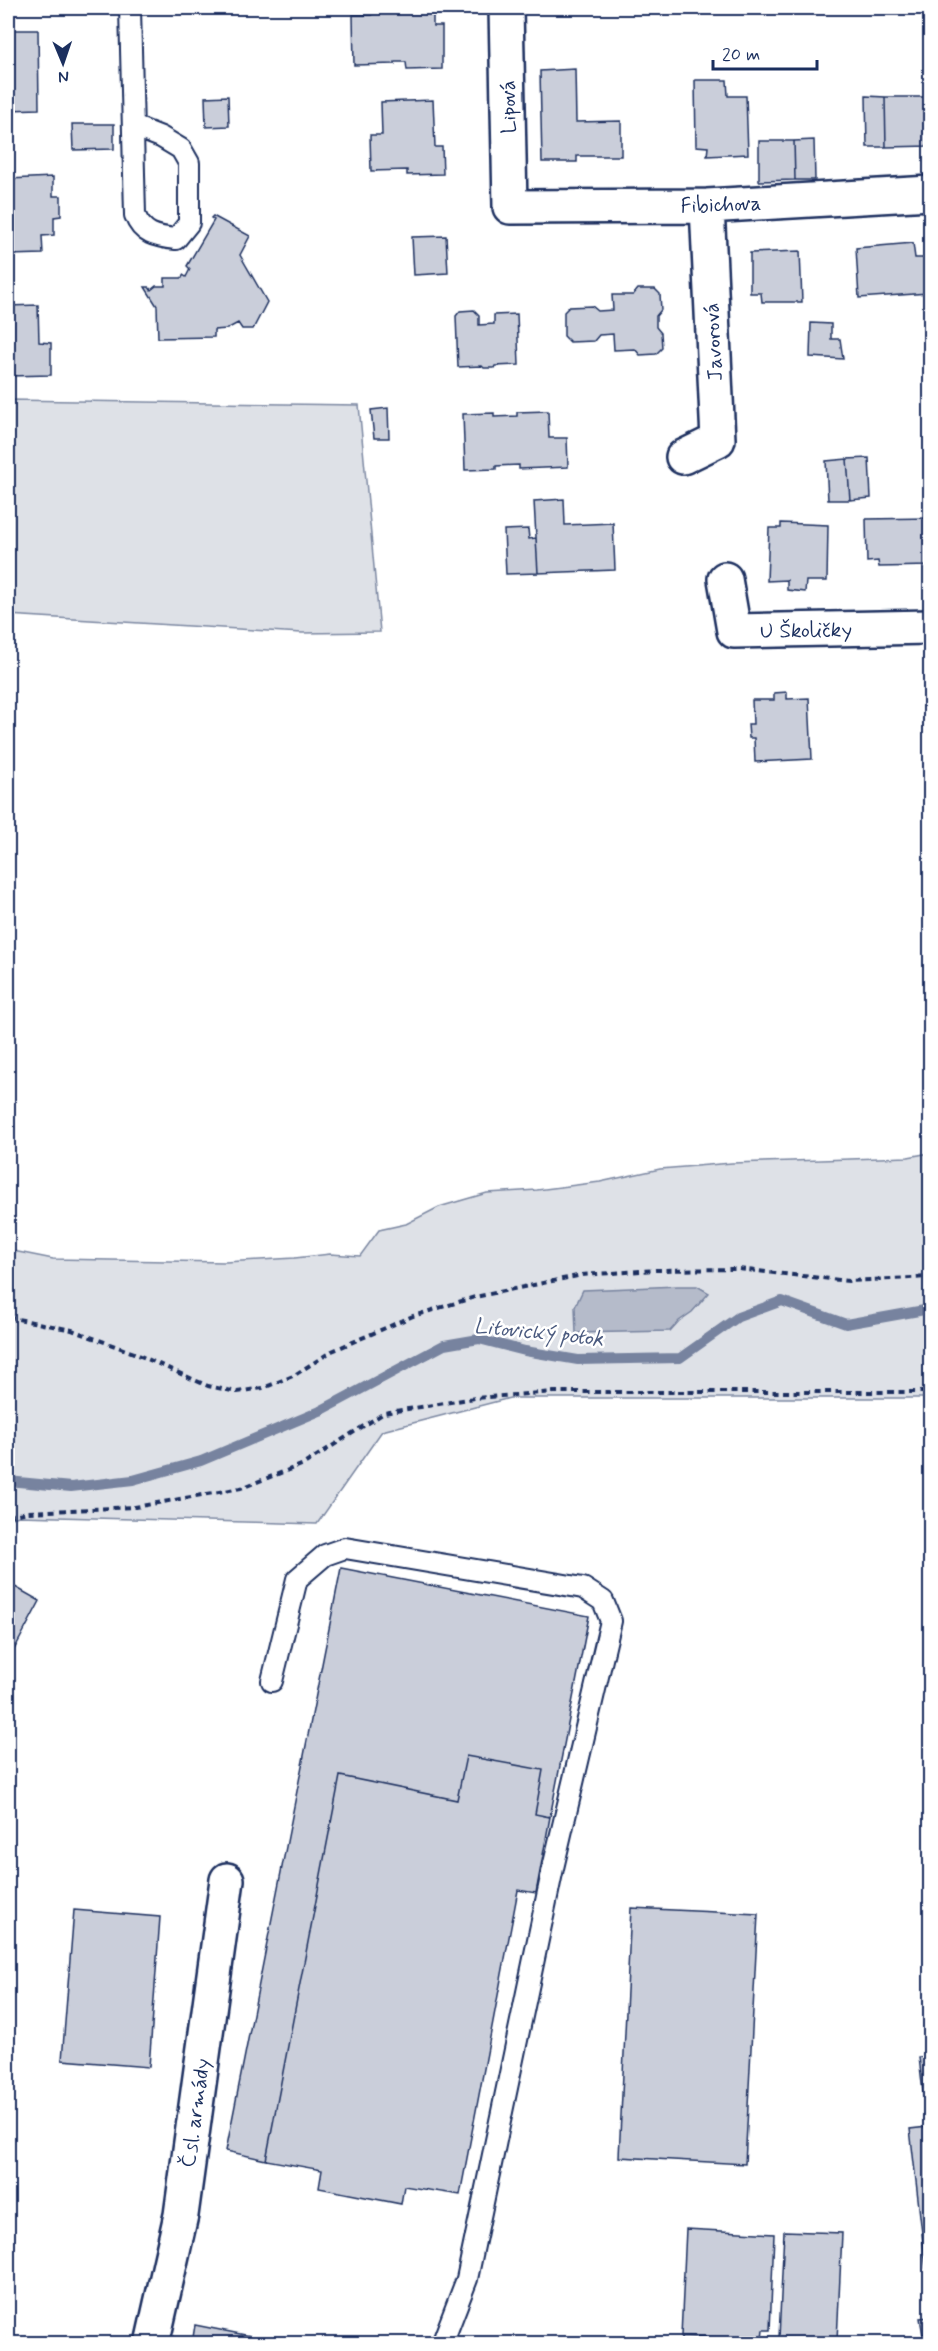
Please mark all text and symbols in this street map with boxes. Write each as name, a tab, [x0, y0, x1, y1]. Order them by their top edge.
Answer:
north arrow	[33, 33, 93, 93]
scale bar	[713, 33, 816, 71]
text: 20 m	[722, 43, 760, 67]
text: N	[58, 66, 69, 87]
street label: Lipová	[495, 80, 523, 134]
street label: Fibichova	[680, 190, 762, 220]
street label: Javorová	[698, 302, 730, 382]
street label: U Školičky	[760, 616, 852, 646]
water label: Litovický potok	[473, 1312, 605, 1354]
street label: Čsl. armády	[174, 2057, 218, 2170]

